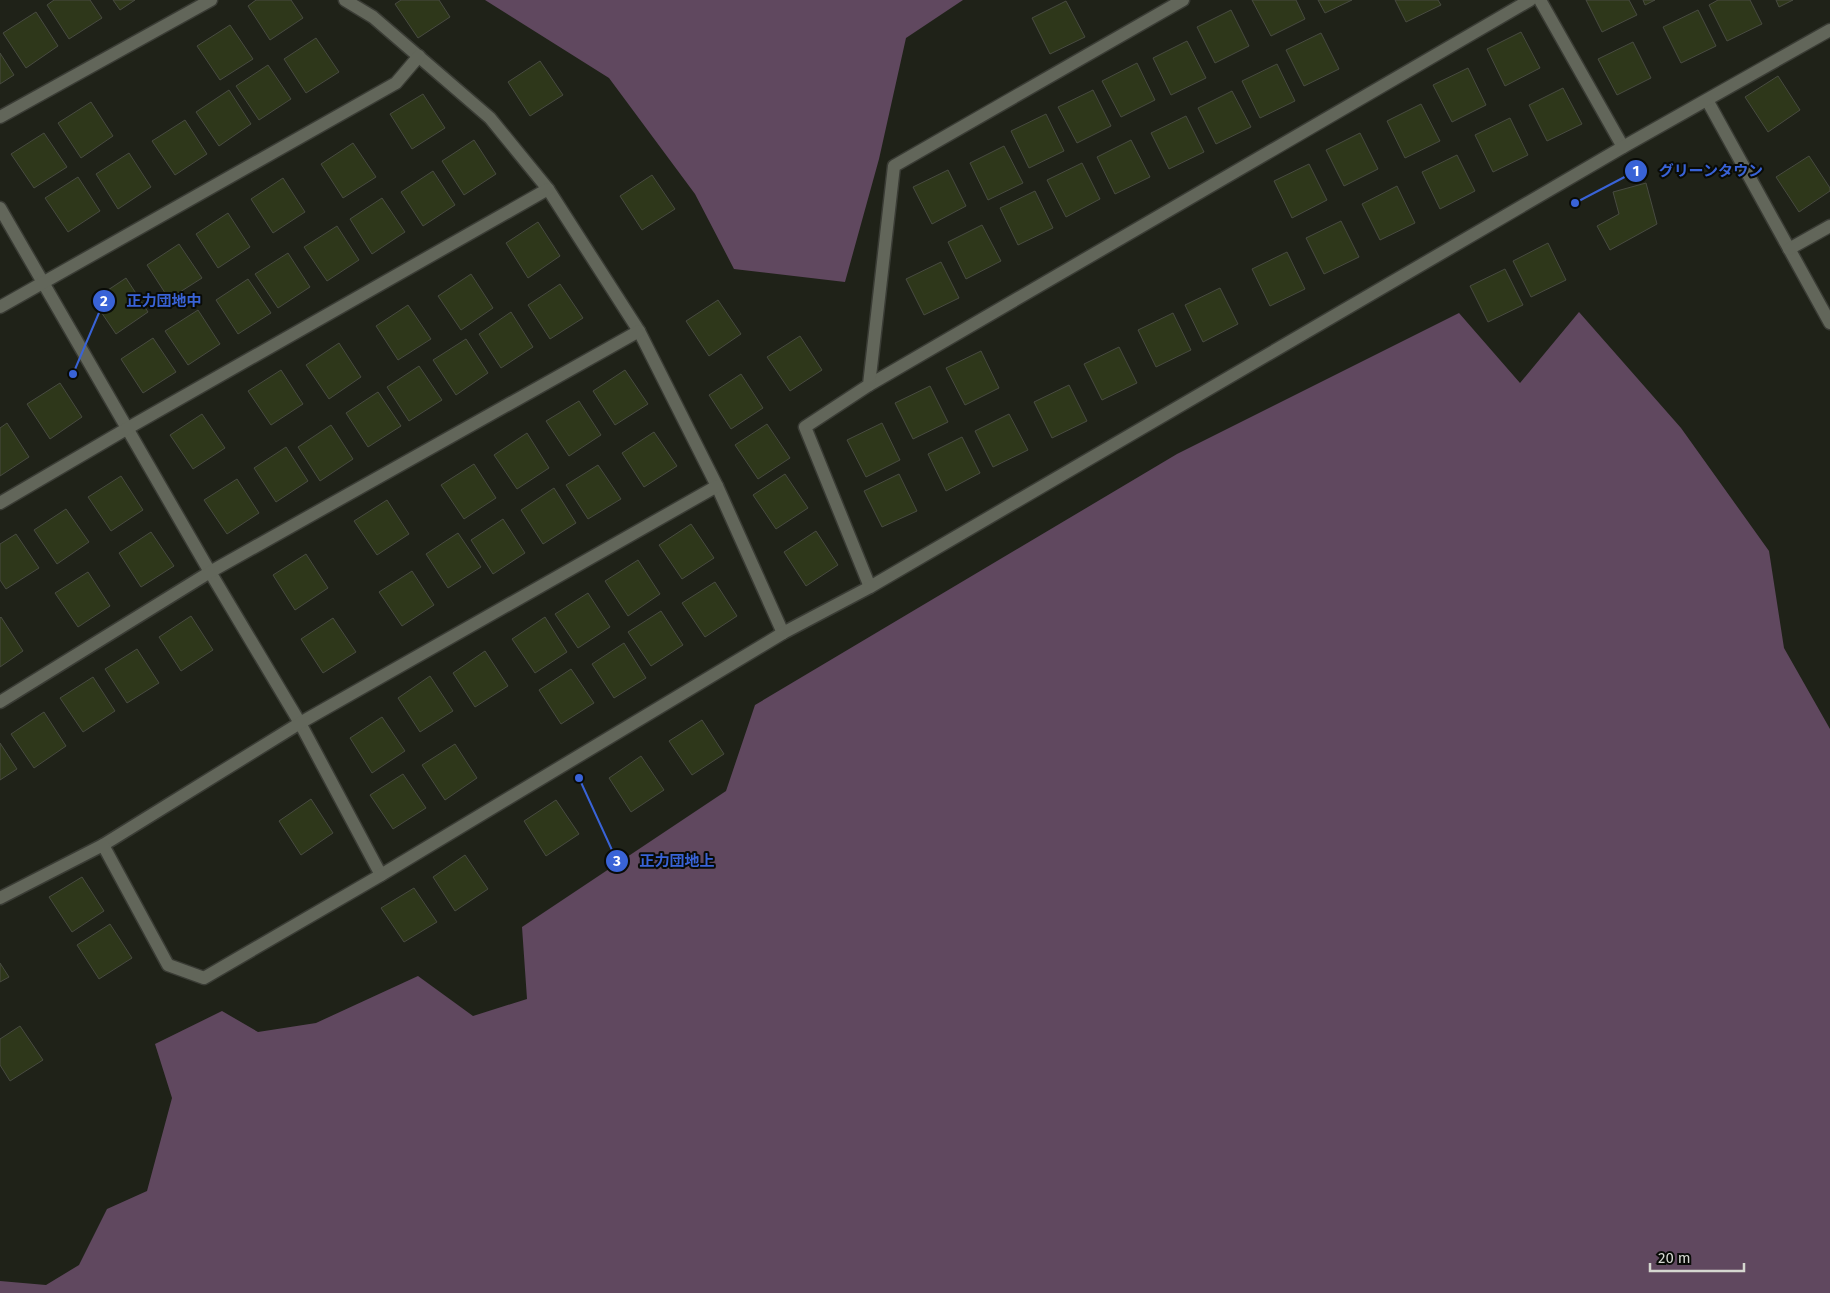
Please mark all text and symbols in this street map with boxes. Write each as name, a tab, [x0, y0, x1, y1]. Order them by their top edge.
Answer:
callout: グリーンタウン	[1623, 156, 1773, 186]
text: 1	[1633, 162, 1639, 180]
text: グリーンタウン	[1659, 162, 1763, 180]
callout: 正力団地中	[91, 286, 211, 316]
text: 2	[100, 292, 108, 310]
text: 正力団地中	[126, 292, 202, 310]
callout: 正力団地上	[605, 846, 725, 876]
text: 3	[612, 852, 621, 870]
text: 正力団地上	[639, 852, 715, 870]
scale bar	[1650, 1240, 1744, 1272]
text: 20 m	[1658, 1249, 1691, 1267]

